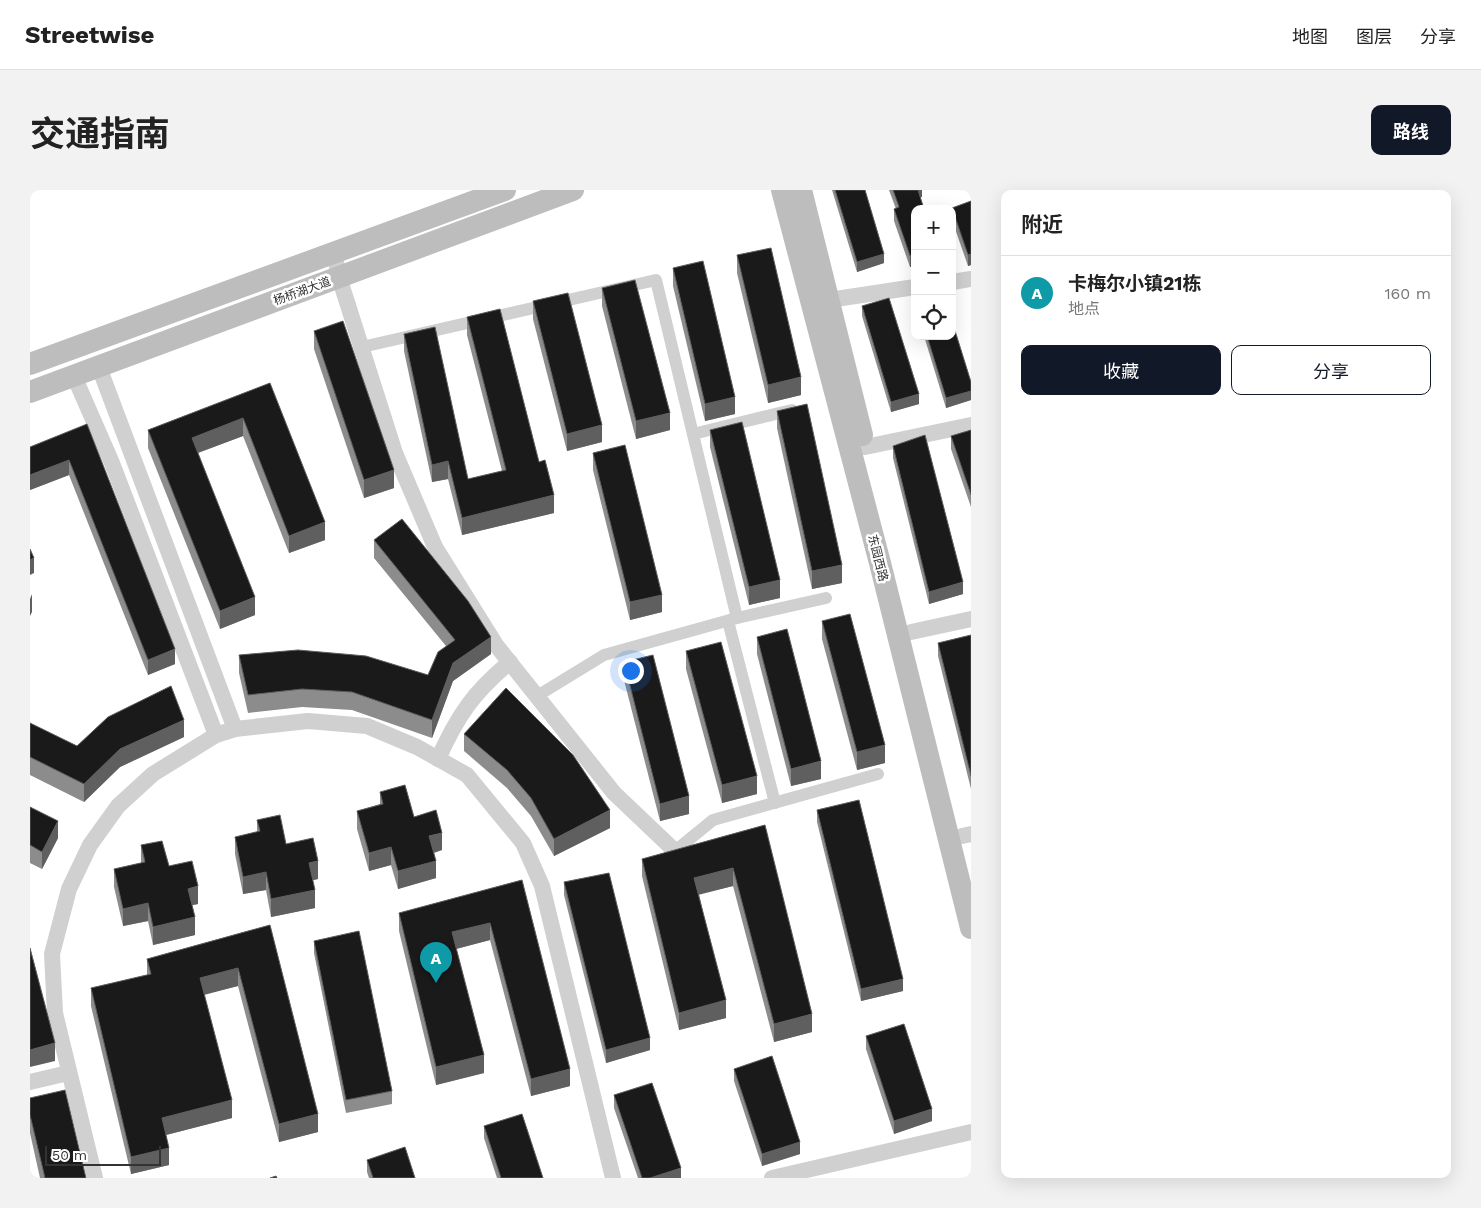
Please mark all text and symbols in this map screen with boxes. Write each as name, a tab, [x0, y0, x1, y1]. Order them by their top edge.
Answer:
text: Streetwise	[25, 21, 154, 49]
text: 地图	[1292, 26, 1328, 47]
text: 图层	[1356, 26, 1392, 47]
text: 分享	[1420, 26, 1456, 47]
button: 路线	[1371, 105, 1451, 155]
text: 交通指南	[30, 113, 170, 155]
map controls	[911, 205, 956, 340]
button: +	[911, 205, 956, 250]
text: 附近	[1021, 212, 1063, 237]
button: −	[911, 250, 956, 295]
text: 卡梅尔小镇21栋	[1068, 272, 1202, 295]
street label: 杨桥湖大道	[271, 274, 333, 308]
text: A	[1032, 284, 1042, 303]
text: 160 m	[1384, 284, 1431, 303]
button: locate	[911, 295, 956, 340]
text: 地点	[1068, 299, 1100, 318]
button: 收藏	[1021, 345, 1221, 395]
button: 分享	[1231, 345, 1431, 395]
street label: 东园西路	[865, 533, 891, 583]
your location	[618, 658, 644, 684]
pin: A	[420, 942, 452, 983]
scale bar	[45, 1143, 161, 1166]
text: 50 m	[52, 1147, 87, 1163]

